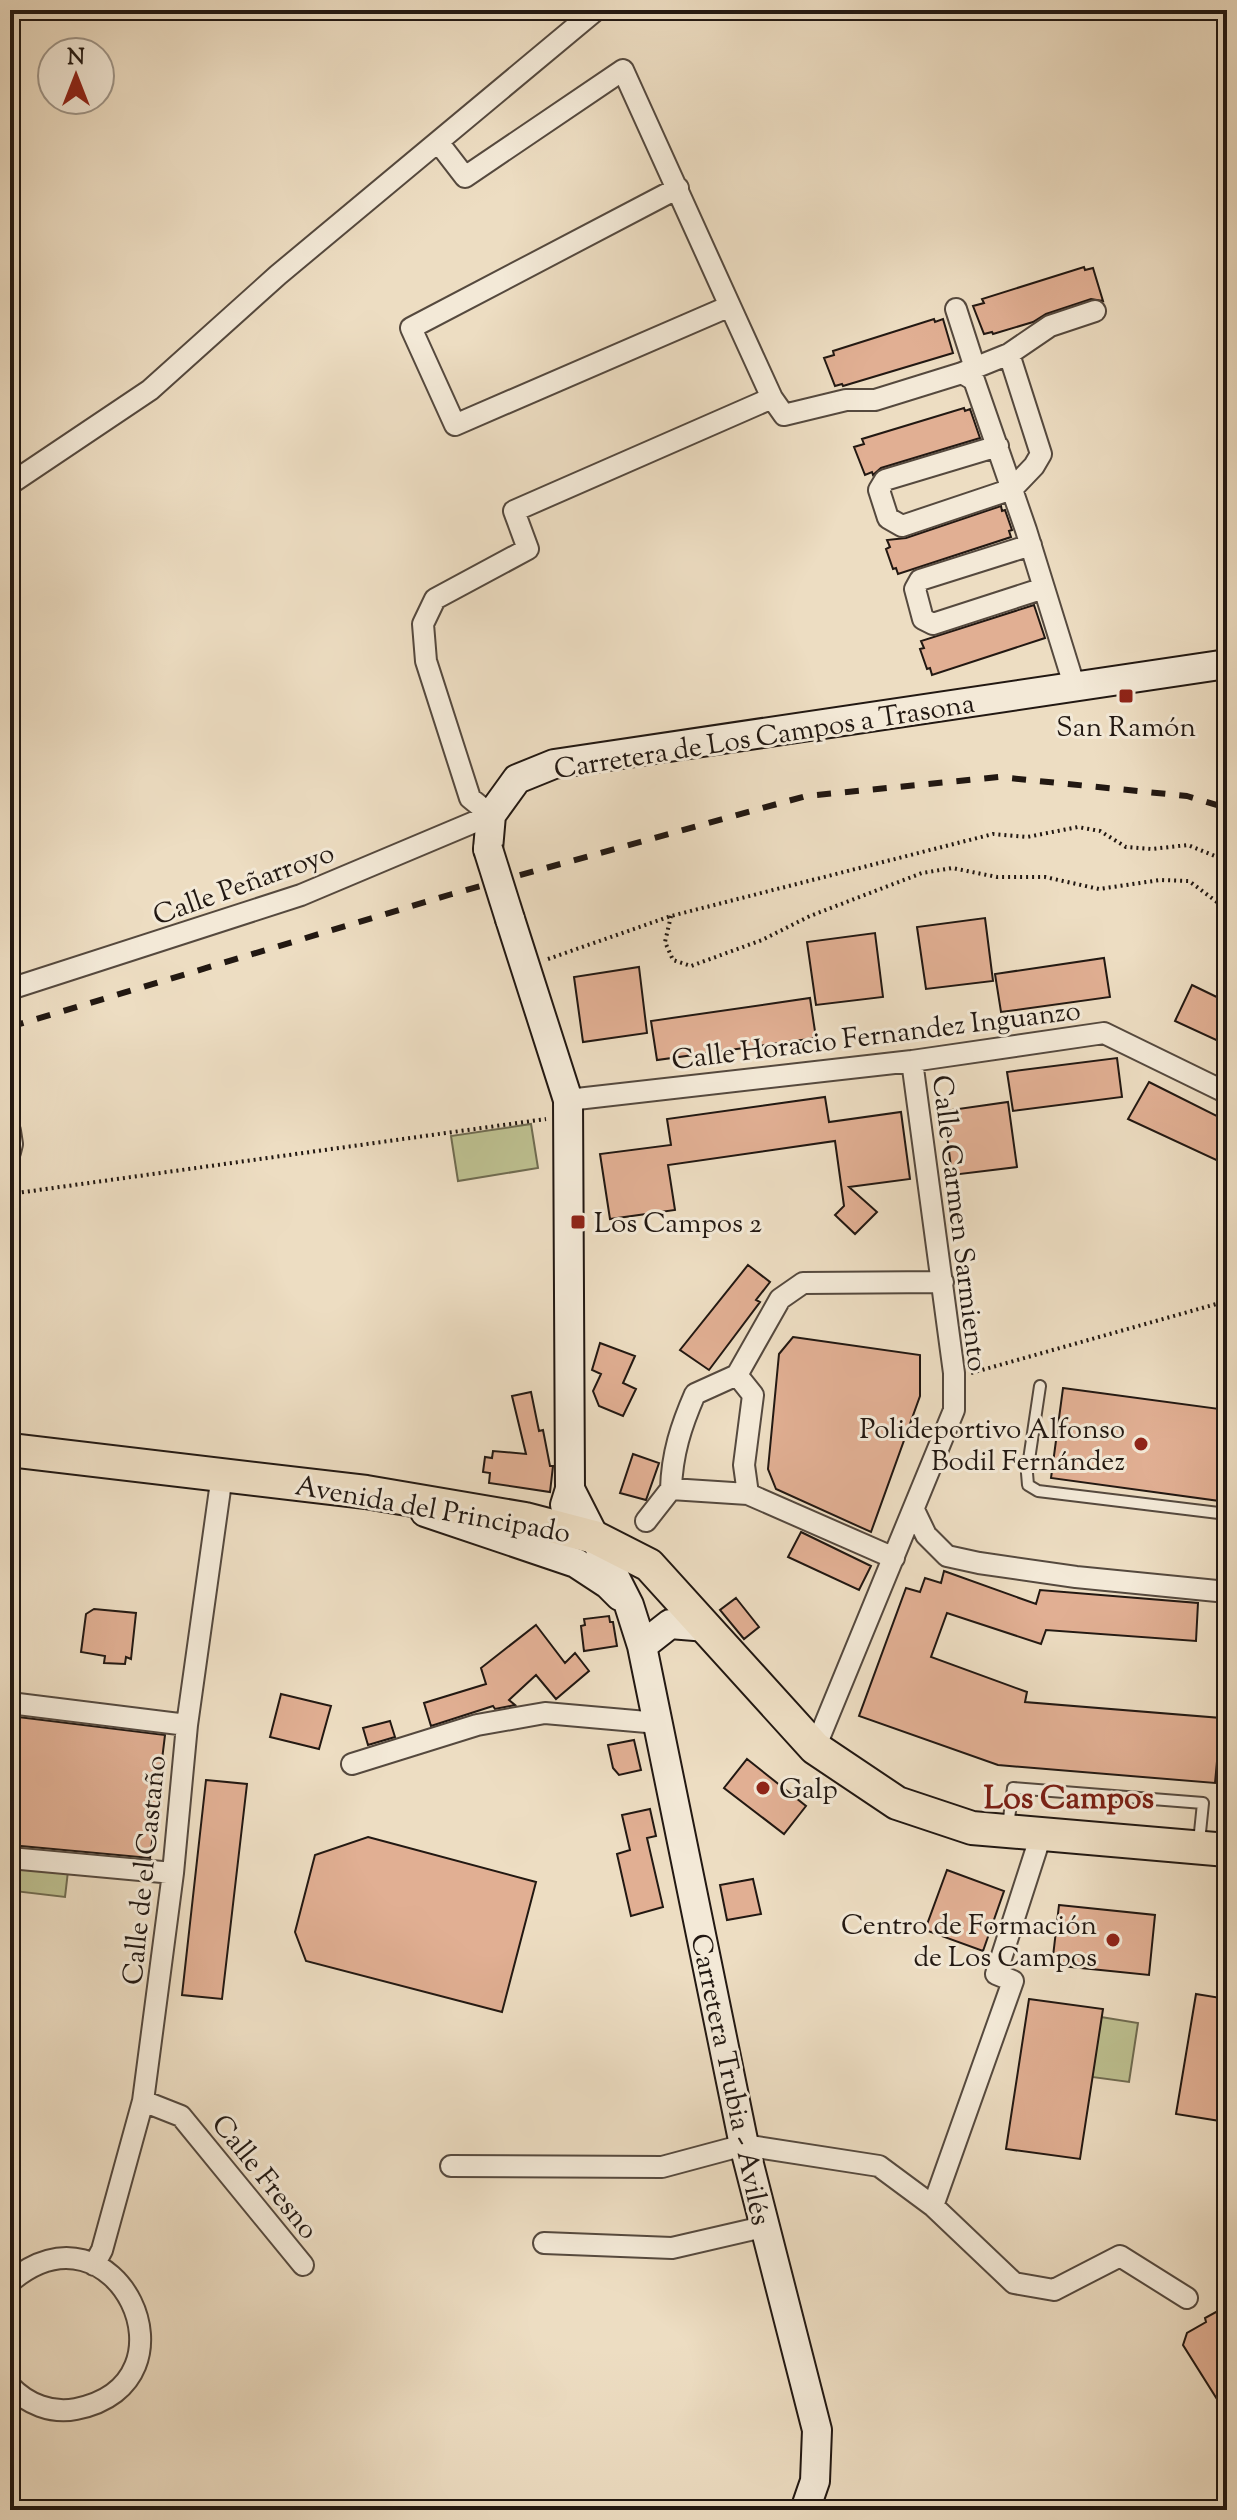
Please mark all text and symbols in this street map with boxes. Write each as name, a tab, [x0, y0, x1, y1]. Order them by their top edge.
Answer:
north arrow	[36, 36, 116, 116]
text: N	[67, 43, 85, 75]
street label: Carretera de Los Campos a Trasona	[551, 685, 978, 791]
marker: San Ramón	[1117, 687, 1135, 705]
place label: San Ramón	[1056, 709, 1196, 749]
street label: Calle Peñarroyo	[148, 834, 340, 937]
street label: Calle Horacio Fernandez Inguanzo	[670, 992, 1083, 1082]
street label: Calle Carmen Sarmiento	[920, 1073, 996, 1374]
place label: Los Campos 2	[594, 1205, 762, 1245]
marker: Los Campos 2	[569, 1213, 587, 1231]
place label: Polideportivo Alfonso Bodil Fernández	[860, 1411, 1125, 1483]
marker: Polideportivo Alfonso Bodil Fernández	[1132, 1435, 1150, 1453]
street label: Avenida del Principado	[292, 1467, 573, 1555]
street label: Calle de el Castaño	[114, 1753, 178, 1987]
place label: Galp	[779, 1771, 838, 1811]
district label: Los Campos	[984, 1777, 1154, 1823]
marker: Galp	[754, 1779, 772, 1797]
place label: Centro de Formación de Los Campos	[841, 1907, 1097, 1979]
street label: Carretera Trubia - Avilés	[679, 1930, 780, 2229]
marker: Centro de Formación de Los Campos	[1104, 1931, 1122, 1949]
street label: Calle Fresno	[201, 2107, 327, 2249]

